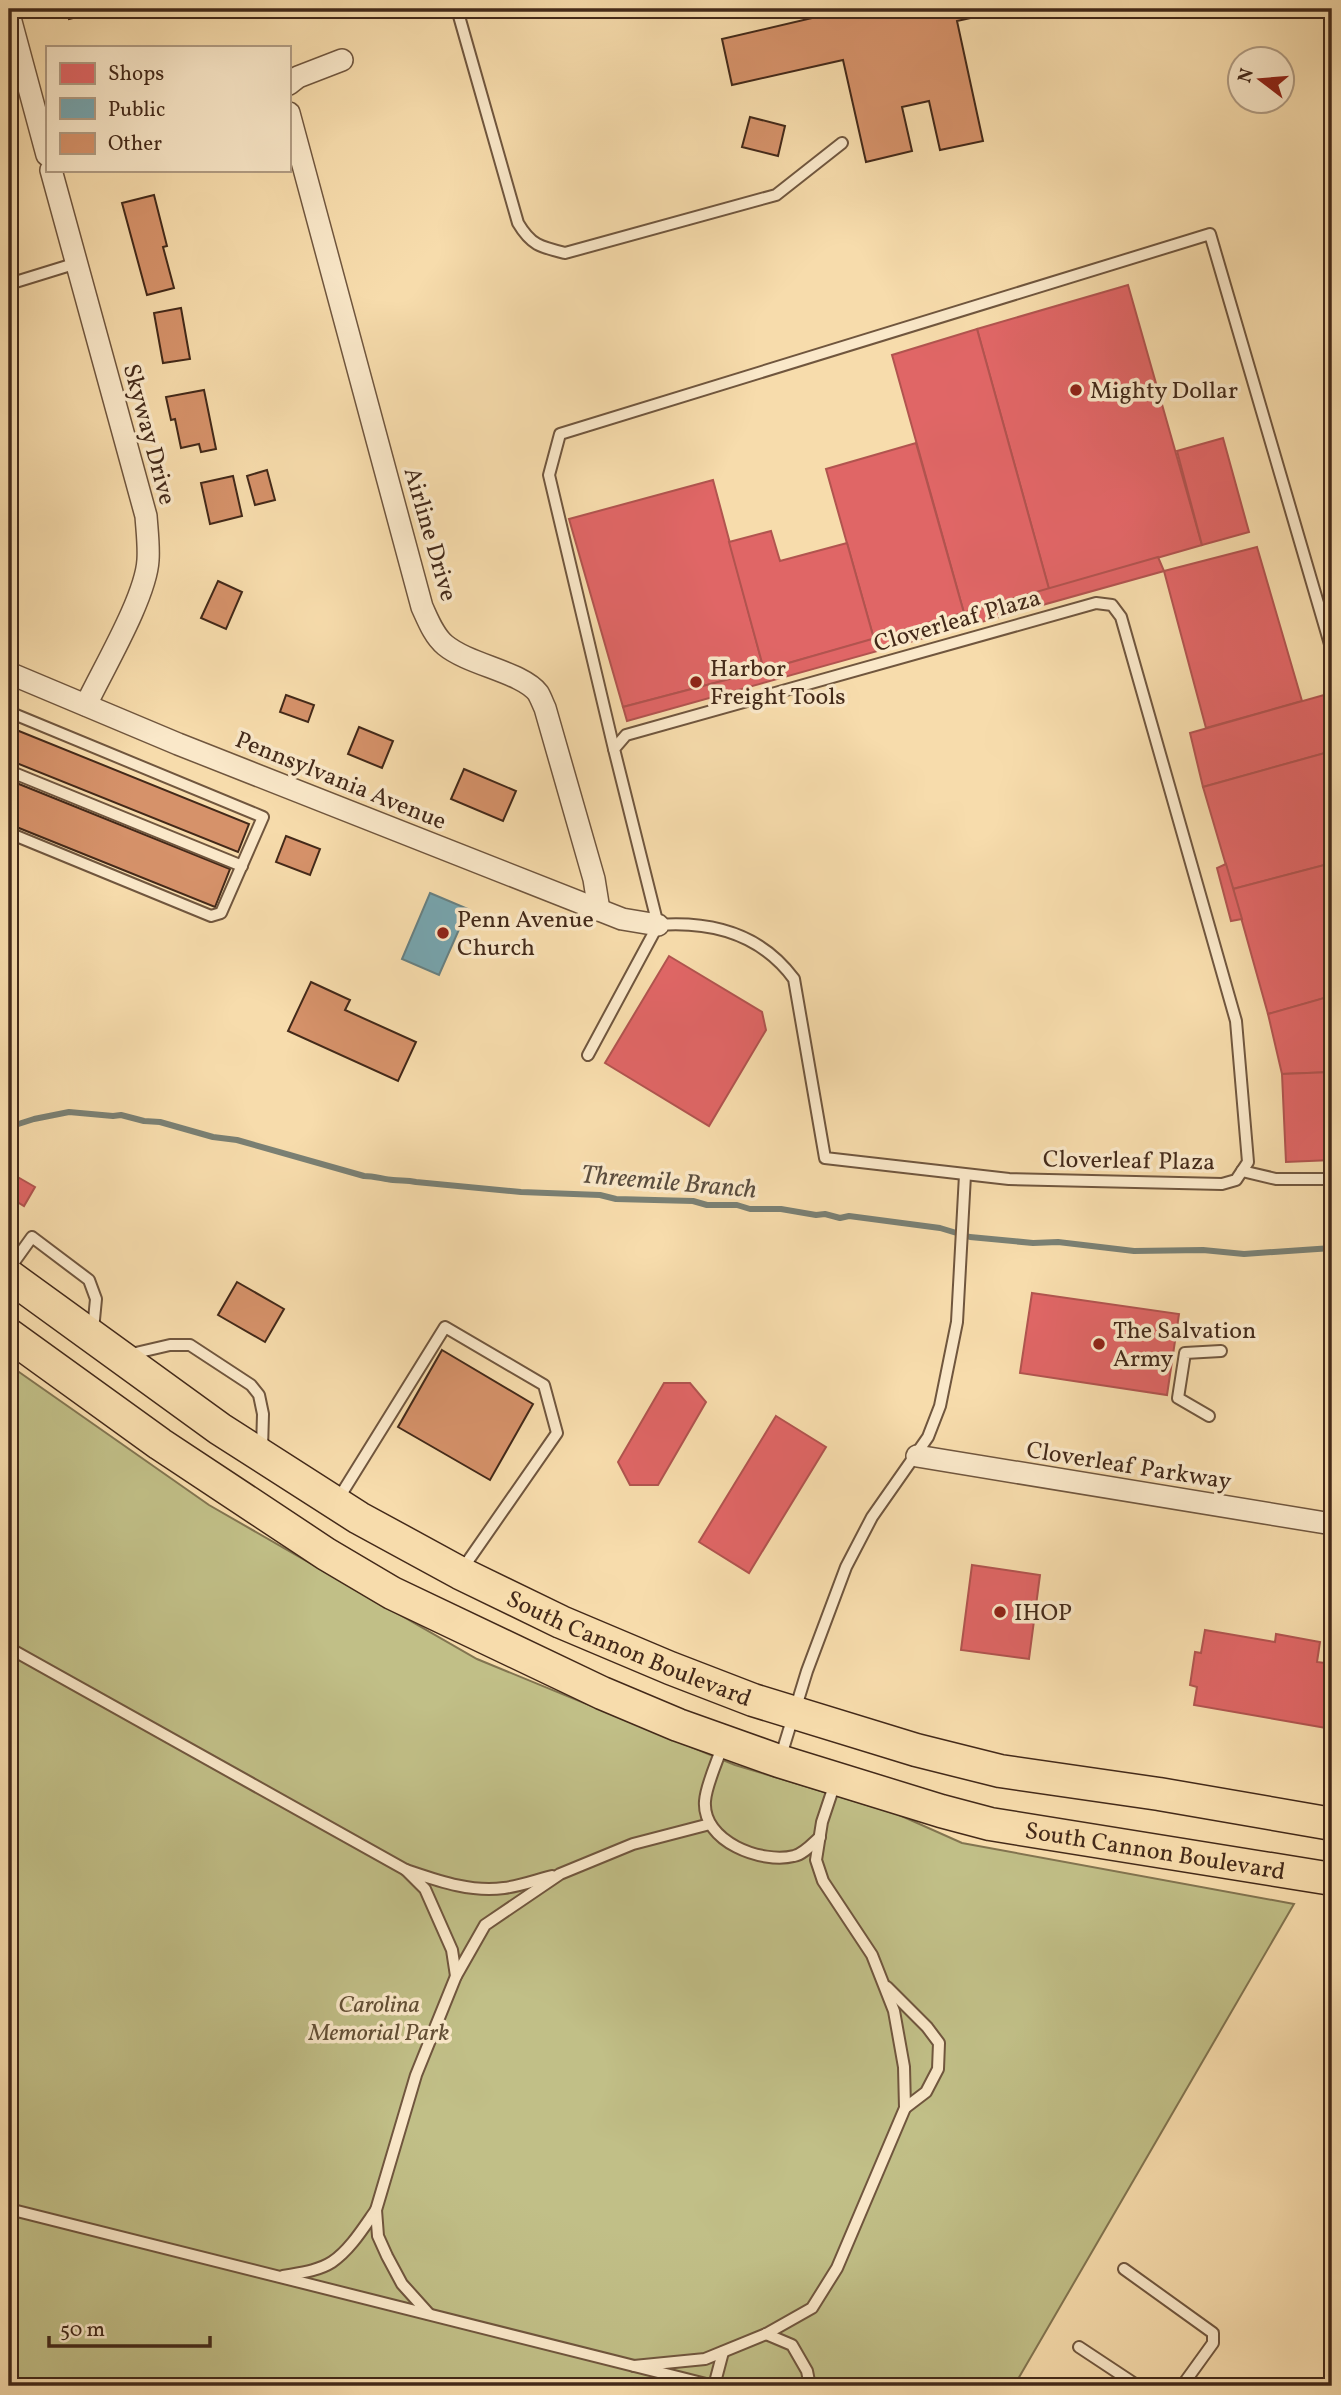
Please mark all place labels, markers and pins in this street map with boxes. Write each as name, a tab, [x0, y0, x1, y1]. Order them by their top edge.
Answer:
place label: Mighty Dollar	[1090, 375, 1238, 409]
marker: Mighty Dollar	[1068, 382, 1084, 398]
place label: Harbor Freight Tools	[710, 653, 846, 715]
marker: Harbor Freight Tools	[688, 674, 704, 690]
place label: Penn Avenue Church	[457, 904, 594, 966]
marker: Penn Avenue Church	[435, 925, 451, 941]
place label: The Salvation Army	[1113, 1315, 1256, 1377]
marker: The Salvation Army	[1091, 1336, 1107, 1352]
place label: IHOP	[1014, 1597, 1072, 1631]
marker: IHOP	[992, 1604, 1008, 1620]

